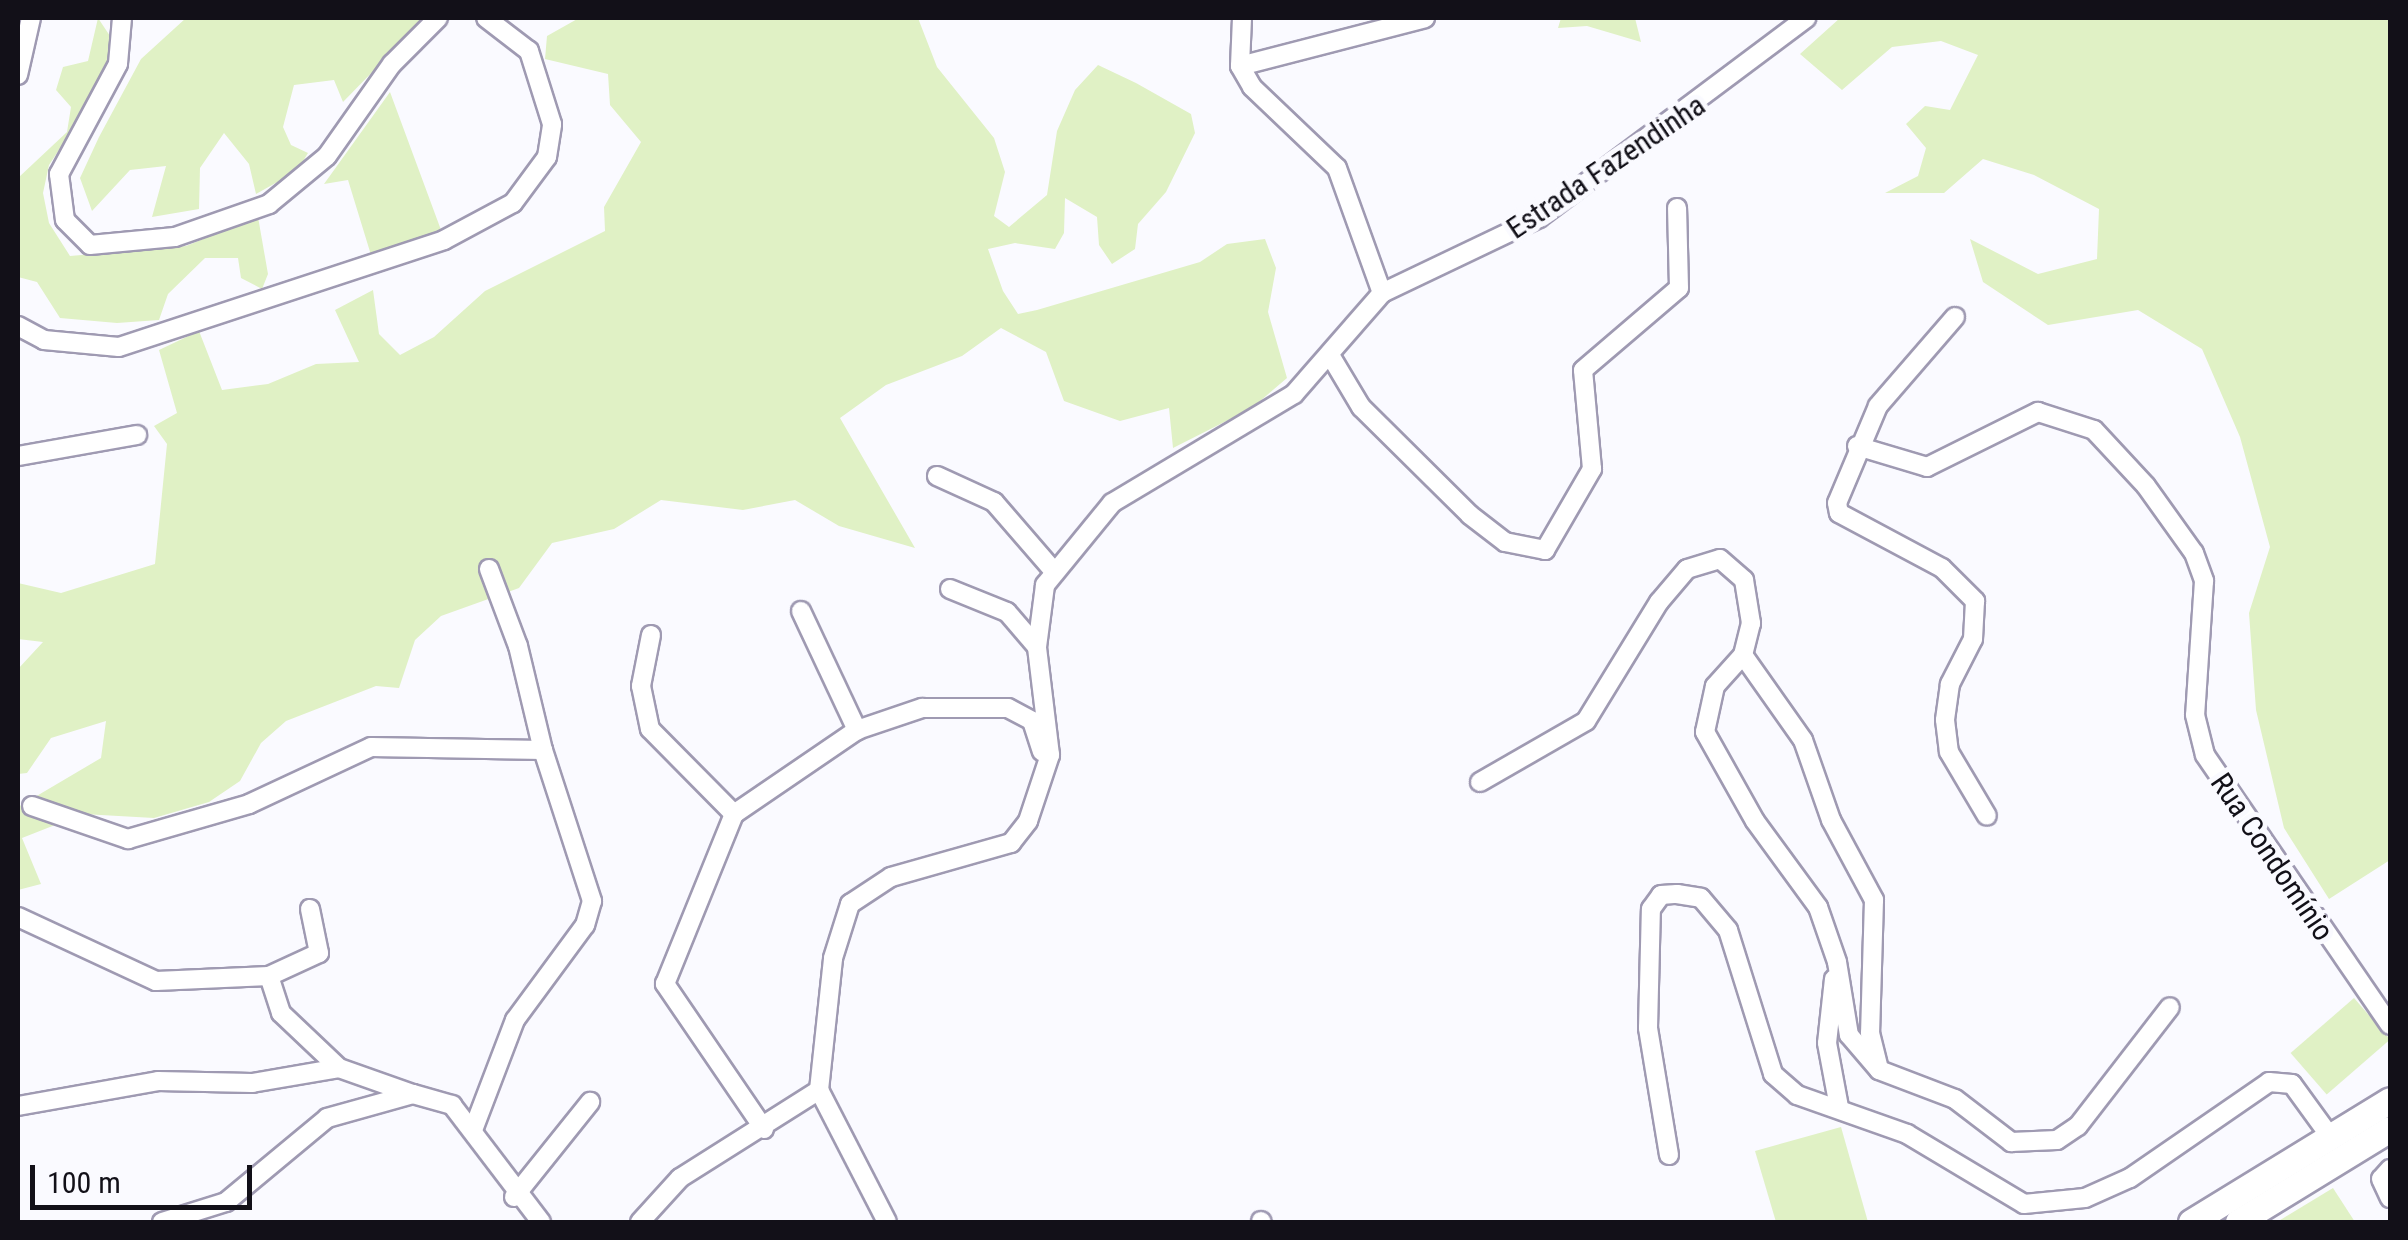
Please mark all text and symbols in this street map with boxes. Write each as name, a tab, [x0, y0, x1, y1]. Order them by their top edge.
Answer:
street label: Estrada Fazendinha	[1500, 87, 1712, 247]
street label: Rua Condomínio	[2203, 766, 2341, 948]
scale bar	[35, 1145, 258, 1207]
text: 100 m	[47, 1165, 121, 1200]

